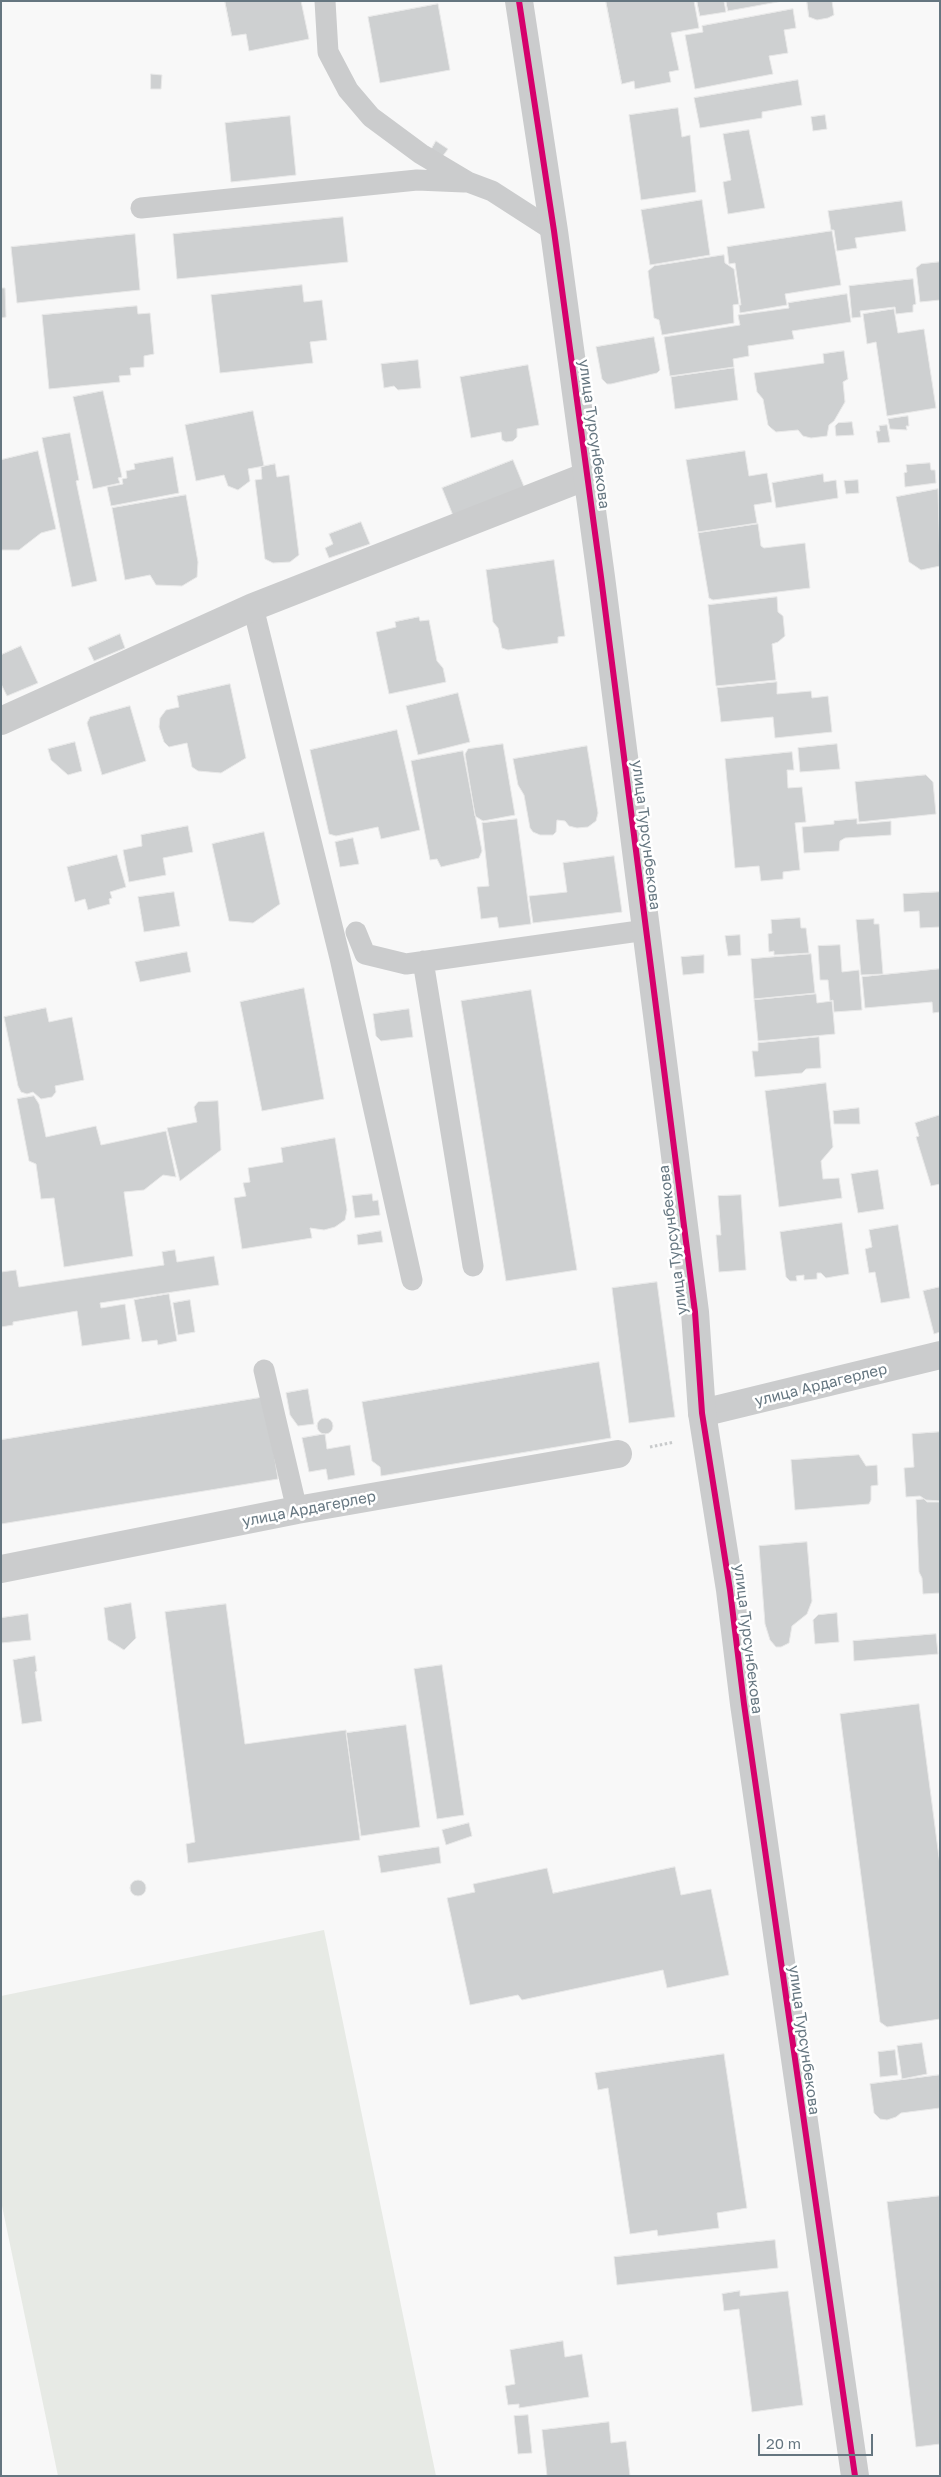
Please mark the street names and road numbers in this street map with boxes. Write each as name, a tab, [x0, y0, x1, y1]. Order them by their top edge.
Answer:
street label: улица Турсунбекова	[575, 358, 613, 510]
street label: улица Турсунбекова	[628, 759, 664, 911]
street label: улица Турсунбекова	[655, 1164, 691, 1316]
street label: улица Ардагерлер	[753, 1360, 889, 1410]
street label: улица Ардагерлер	[241, 1487, 377, 1531]
street label: улица Турсунбекова	[730, 1563, 766, 1715]
street label: улица Турсунбекова	[785, 1964, 823, 2116]

